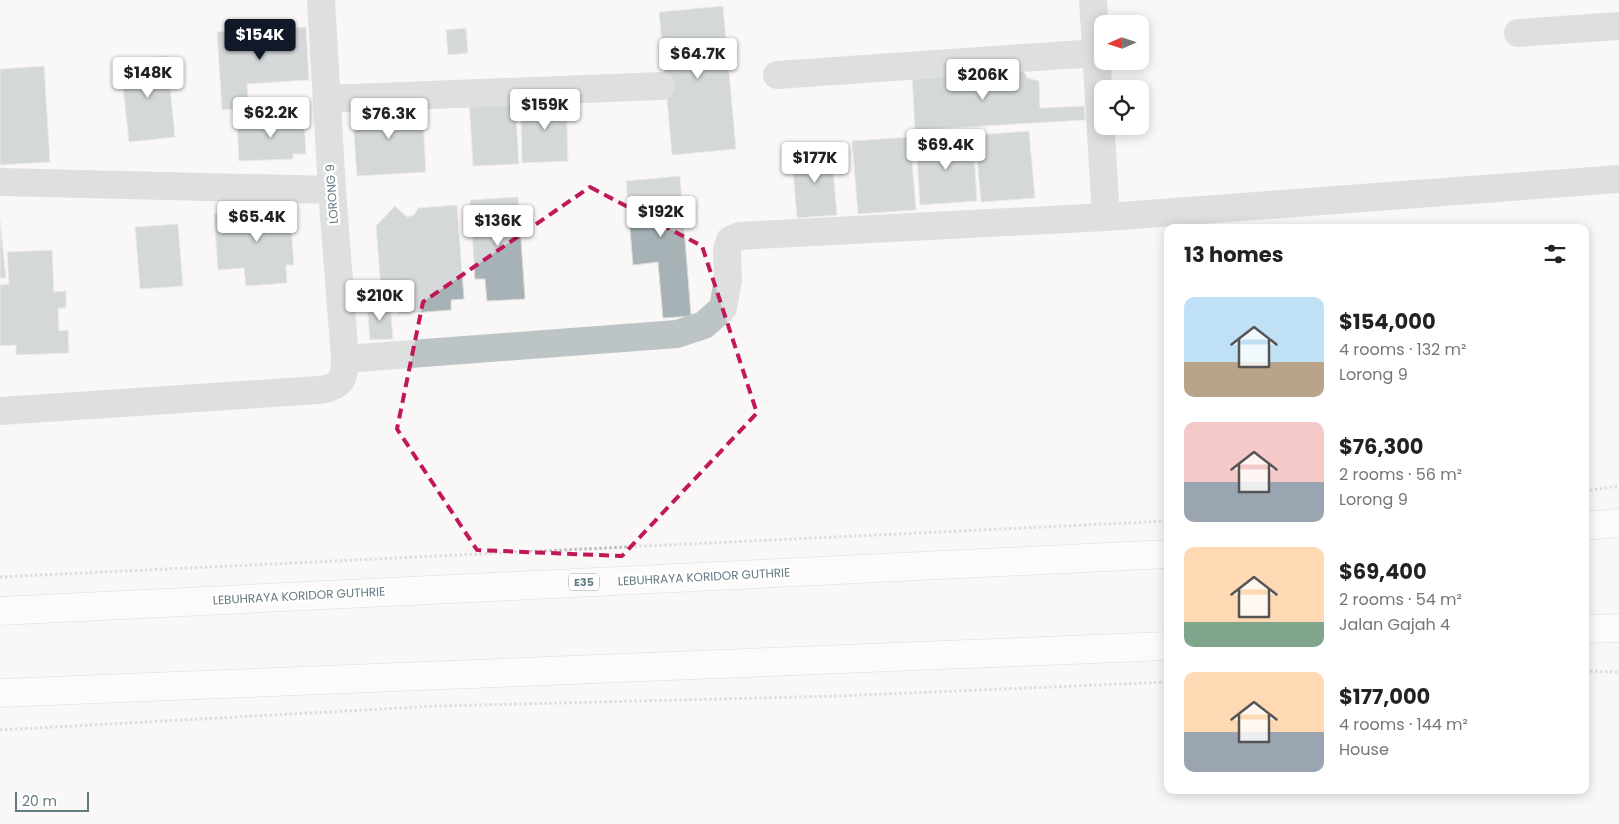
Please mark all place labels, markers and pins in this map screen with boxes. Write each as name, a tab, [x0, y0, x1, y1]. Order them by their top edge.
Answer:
pin: $154K	[225, 18, 295, 61]
pin: $64.7K	[657, 38, 739, 80]
pin: $148K	[113, 56, 183, 99]
pin: $206K	[948, 58, 1018, 101]
pin: $159K	[510, 88, 580, 131]
pin: $62.2K	[230, 96, 312, 139]
pin: $76.3K	[348, 98, 430, 140]
pin: $69.4K	[905, 128, 987, 171]
pin: $177K	[780, 142, 850, 184]
pin: $192K	[626, 196, 696, 238]
pin: $65.4K	[216, 200, 298, 243]
pin: $136K	[463, 204, 533, 247]
pin: $210K	[345, 280, 415, 322]

